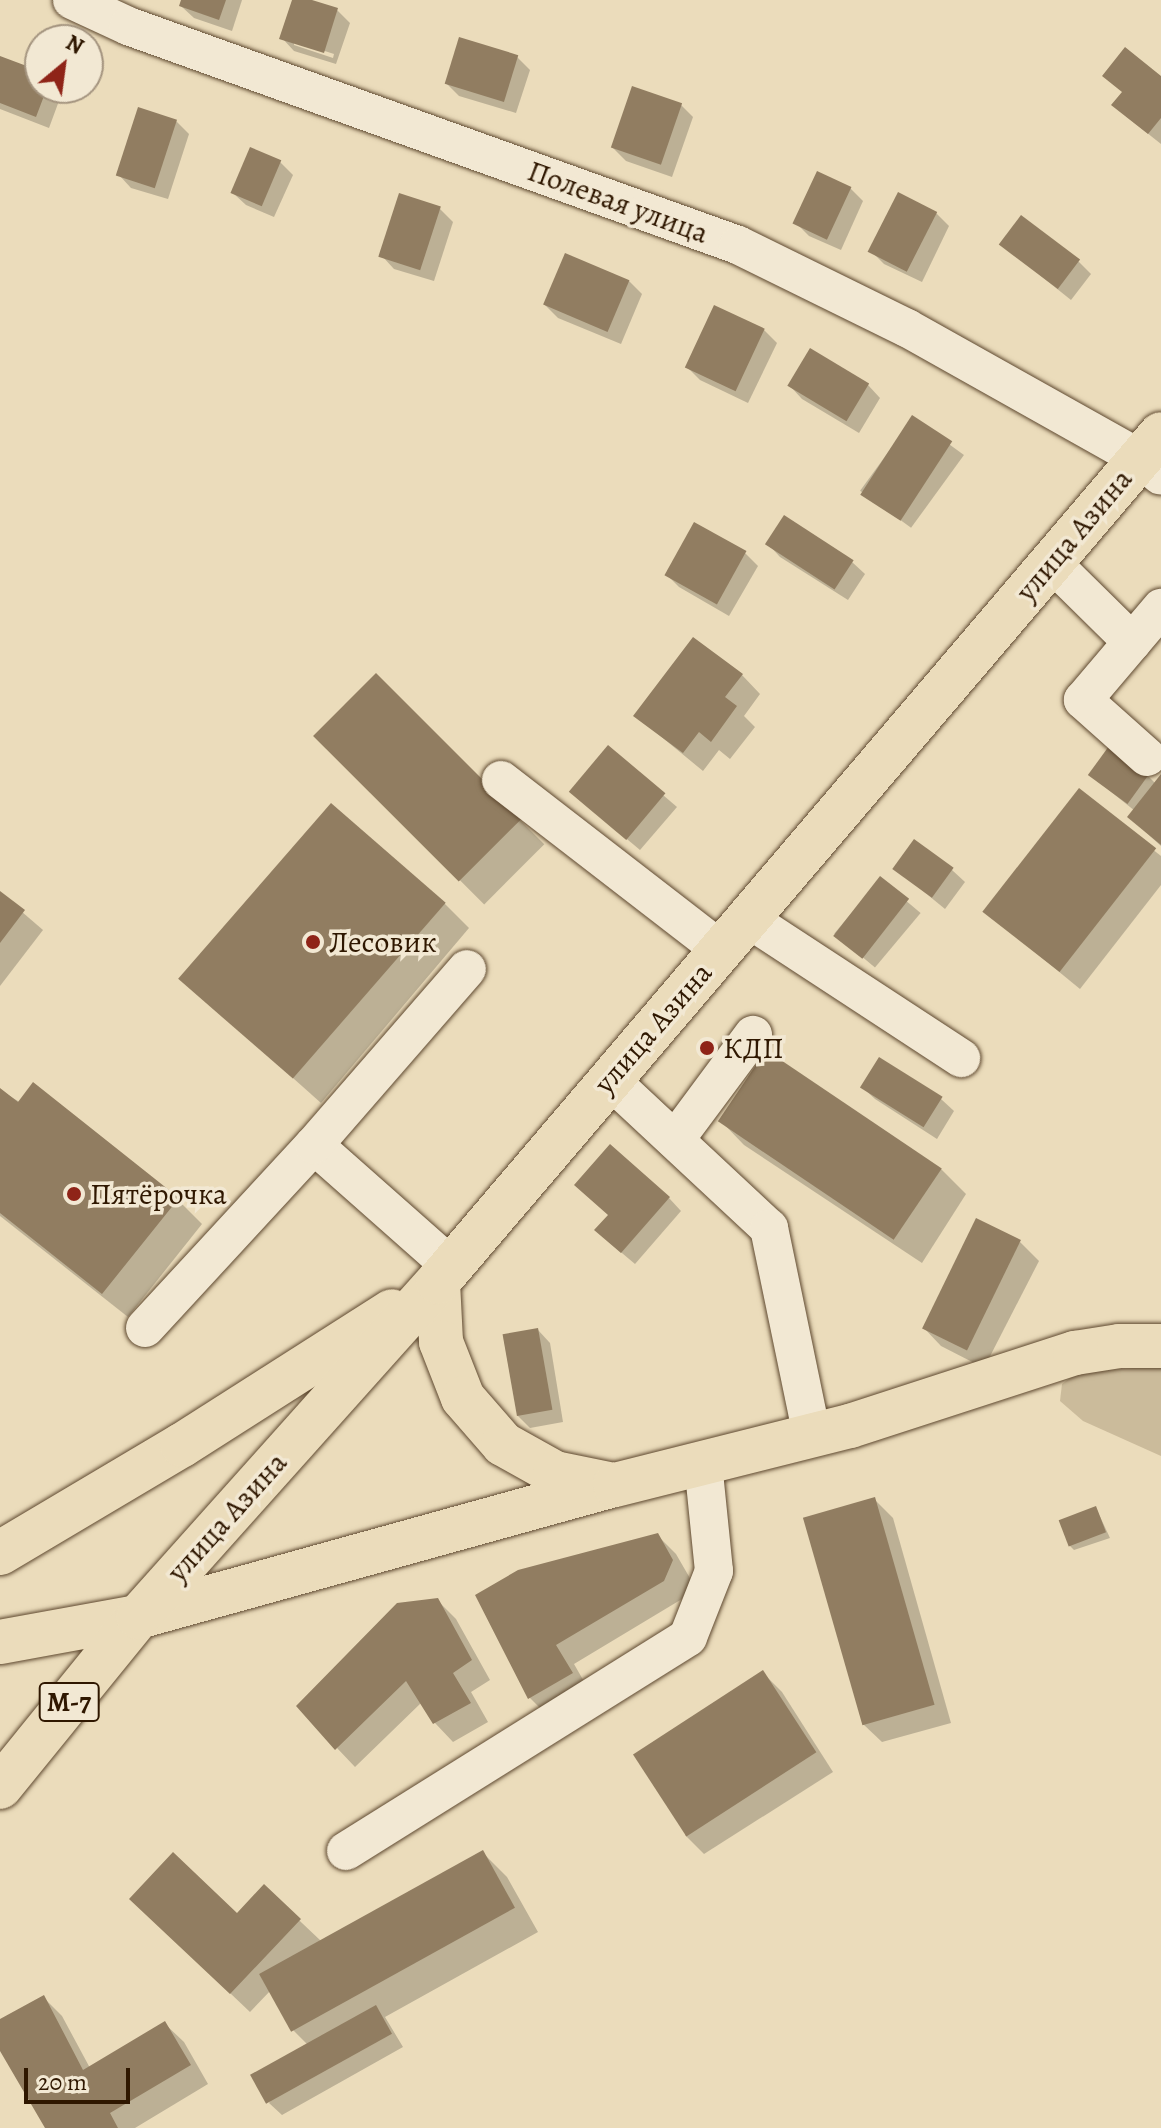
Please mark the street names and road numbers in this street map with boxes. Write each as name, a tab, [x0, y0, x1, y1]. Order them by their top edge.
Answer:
street label: Полевая улица	[523, 153, 713, 251]
street label: улица Азина	[1008, 461, 1140, 609]
street label: улица Азина	[586, 955, 720, 1101]
street label: улица Азина	[159, 1445, 295, 1589]
road number: М-7	[37, 1678, 101, 1726]

